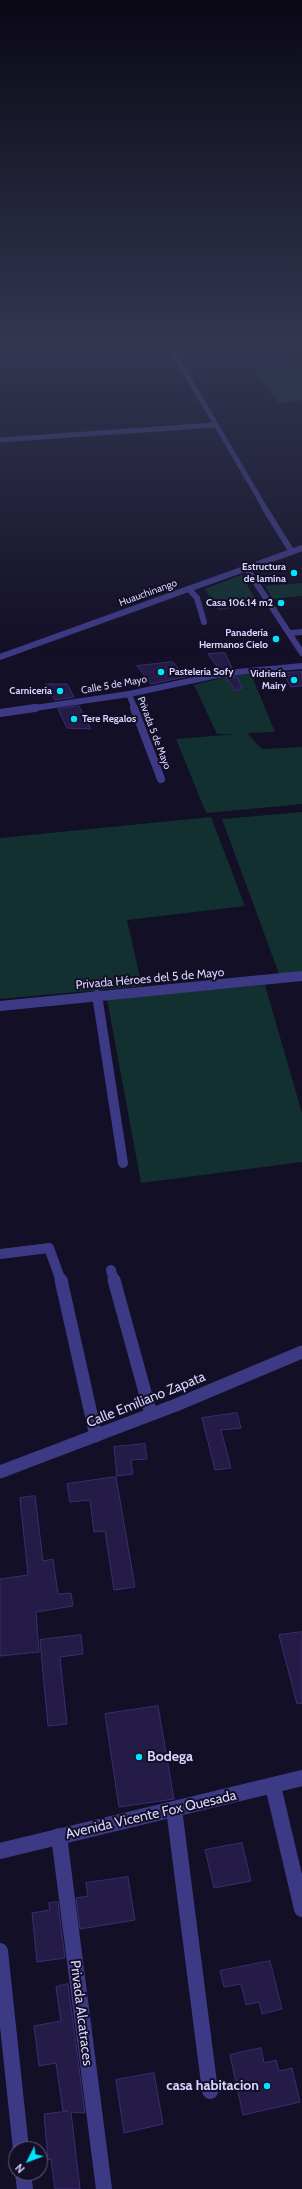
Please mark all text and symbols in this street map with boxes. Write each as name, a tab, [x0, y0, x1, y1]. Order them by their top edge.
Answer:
place label: Estructura de lamina	[242, 561, 286, 584]
marker: Estructura de lamina	[289, 568, 299, 578]
street label: Huauchinango	[117, 577, 179, 609]
place label: Casa 106.14 m2	[206, 597, 273, 609]
marker: Casa 106.14 m2	[276, 598, 286, 608]
place label: Panadería Hermanos Cielo	[199, 627, 268, 650]
marker: Panadería Hermanos Cielo	[271, 634, 281, 644]
place label: Pastelería Sofy	[169, 666, 233, 678]
marker: Pastelería Sofy	[156, 667, 166, 677]
place label: Vidriería Mairy	[250, 668, 286, 692]
street label: Calle 5 de Mayo	[80, 673, 148, 697]
marker: Vidriería Mairy	[289, 675, 299, 685]
place label: Carnicería	[9, 685, 52, 697]
marker: Carnicería	[55, 686, 65, 696]
street label: Privada 5 de Mayo	[135, 695, 173, 771]
place label: Tere Regalos	[82, 713, 136, 725]
marker: Tere Regalos	[69, 714, 79, 724]
street label: Privada Héroes del 5 de Mayo	[75, 965, 225, 993]
street label: Calle Emiliano Zapata	[84, 1368, 208, 1432]
place label: Bodega	[147, 1749, 193, 1765]
marker: Bodega	[134, 1752, 144, 1762]
street label: Avenida Vicente Fox Quesada	[64, 1787, 238, 1843]
street label: Privada Alcatraces	[66, 1959, 96, 2067]
place label: casa habitacion	[166, 2078, 259, 2094]
marker: casa habitacion	[262, 2081, 272, 2091]
north arrow	[8, 2141, 48, 2181]
text: N	[12, 2161, 28, 2176]

